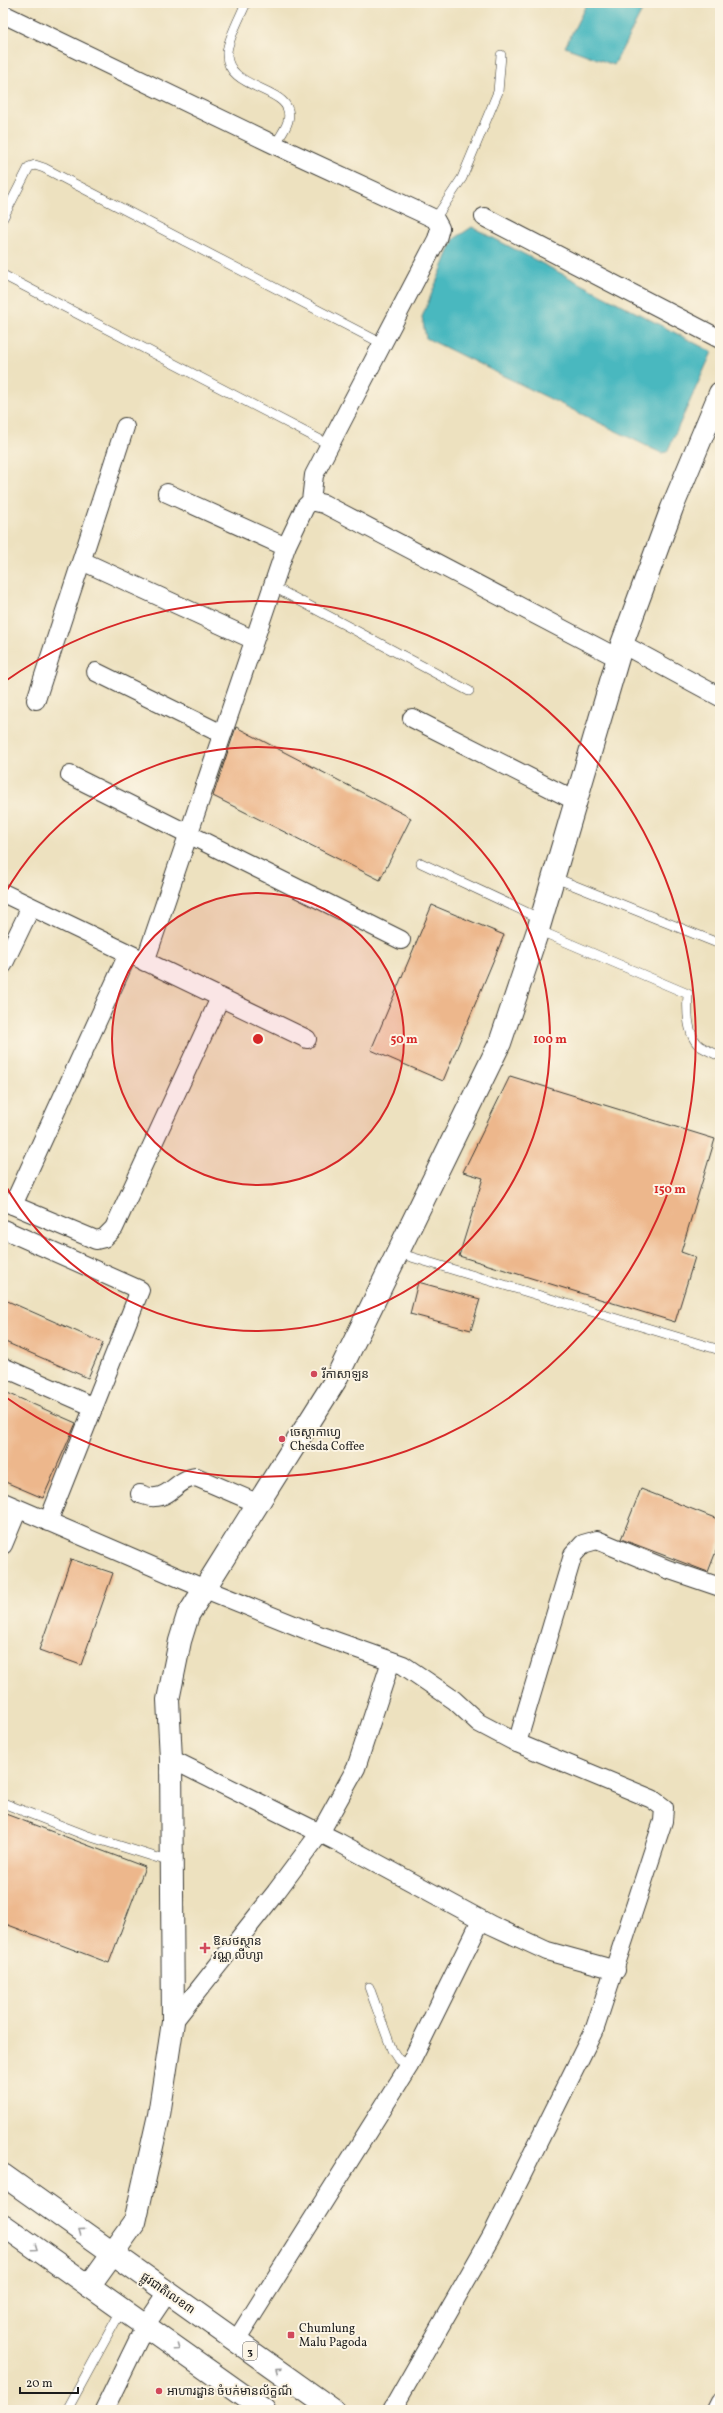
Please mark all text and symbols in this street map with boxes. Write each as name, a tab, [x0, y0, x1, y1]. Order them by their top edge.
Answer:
centre of rings	[251, 1032, 265, 1046]
text: 50 m	[390, 1032, 418, 1048]
text: 100 m	[533, 1032, 567, 1048]
text: 150 m	[654, 1182, 686, 1198]
place label: រីកាសាឡន	[321, 1367, 369, 1383]
marker: រីកាសាឡន	[309, 1369, 319, 1379]
place label: ចេស្ដាកាហ្វេ Chesda Coffee	[290, 1425, 365, 1455]
marker: ចេស្ដាកាហ្វេ Chesda Coffee	[277, 1434, 287, 1444]
place label: ឱសថស្ថាន វណ្ណ លីហ្សា	[213, 1934, 263, 1964]
marker: ឱសថស្ថាន វណ្ណ លីហ្សា	[200, 1943, 210, 1953]
one-way arrow	[78, 2229, 85, 2236]
one-way arrow	[31, 2243, 38, 2251]
street label: ផ្លូវជាតិលេខ៣	[136, 2269, 198, 2320]
place label: Chumlung Malu Pagoda	[299, 2321, 367, 2351]
marker: Chumlung Malu Pagoda	[286, 2330, 296, 2340]
road number: 3	[243, 2342, 257, 2360]
one-way arrow	[172, 2343, 179, 2350]
one-way arrow	[275, 2368, 282, 2376]
scale bar	[20, 2369, 78, 2395]
text: 20 m	[26, 2376, 53, 2392]
place label: អាហារដ្ឋាន ចំបក់មានល័ក្ខណ៏	[167, 2384, 292, 2400]
marker: អាហារដ្ឋាន ចំបក់មានល័ក្ខណ៏	[154, 2386, 164, 2396]

